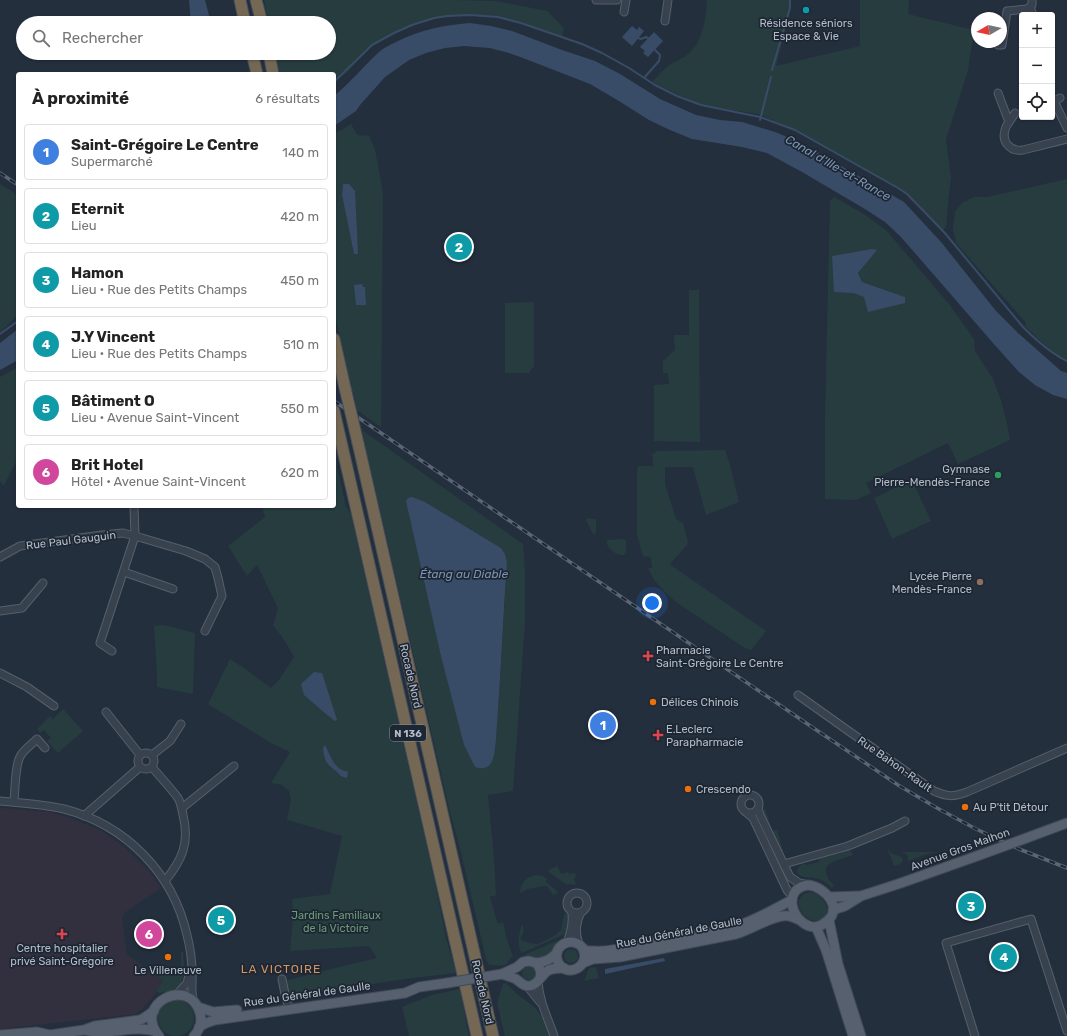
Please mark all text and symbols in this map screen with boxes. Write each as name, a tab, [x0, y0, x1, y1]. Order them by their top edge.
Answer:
marker: Résidence séniors Espace & Vie	[801, 5, 811, 15]
north arrow	[971, 12, 1007, 48]
map controls	[1019, 12, 1055, 120]
button: +	[1019, 12, 1055, 48]
search box	[16, 16, 336, 60]
place label: Résidence séniors Espace & Vie	[759, 17, 853, 43]
icon: search	[30, 27, 52, 49]
text: Rechercher	[62, 29, 143, 47]
button: −	[1019, 48, 1055, 84]
button: locate	[1019, 84, 1055, 120]
text: À proximité	[32, 88, 129, 108]
text: 6 résultats	[255, 91, 320, 106]
water label: Canal d'Ille-et-Rance	[783, 132, 893, 204]
text: Saint-Grégoire Le Centre	[71, 136, 259, 154]
text: 1	[43, 145, 49, 160]
text: 140 m	[282, 145, 319, 160]
text: Supermarché	[71, 154, 153, 169]
text: Eternit	[71, 200, 124, 218]
text: 2	[42, 209, 50, 224]
text: 420 m	[280, 209, 319, 224]
text: Lieu	[71, 218, 97, 233]
pin: 2	[446, 232, 472, 262]
text: Hamon	[71, 264, 124, 282]
text: 3	[42, 273, 50, 288]
text: 450 m	[280, 273, 319, 288]
text: Lieu · Rue des Petits Champs	[71, 282, 247, 297]
text: J.Y Vincent	[71, 328, 155, 346]
text: 4	[42, 337, 50, 352]
text: 510 m	[283, 337, 319, 352]
text: Lieu · Rue des Petits Champs	[71, 346, 247, 361]
text: Bâtiment O	[71, 392, 155, 410]
text: 5	[42, 401, 50, 416]
text: 550 m	[281, 401, 319, 416]
text: Lieu · Avenue Saint-Vincent	[71, 410, 239, 425]
text: Brit Hotel	[71, 456, 143, 474]
place label: Gymnase Pierre-Mendès-France	[874, 463, 990, 489]
text: 6	[42, 465, 50, 480]
text: 620 m	[281, 465, 319, 480]
marker: Gymnase Pierre-Mendès-France	[993, 470, 1003, 480]
text: Hôtel · Avenue Saint-Vincent	[71, 474, 246, 489]
street label: Rue Paul Gauguin	[25, 529, 117, 552]
water label: Étang au Diable	[420, 567, 509, 581]
place label: Lycée Pierre Mendès-France	[892, 570, 972, 596]
marker: Lycée Pierre Mendès-France	[975, 577, 985, 587]
your location	[642, 593, 662, 613]
street label: Rocade Nord	[397, 643, 424, 710]
place label: Pharmacie Saint-Grégoire Le Centre	[656, 644, 783, 670]
marker: Pharmacie Saint-Grégoire Le Centre	[643, 651, 653, 661]
place label: Délices Chinois	[661, 696, 739, 709]
marker: Délices Chinois	[648, 697, 658, 707]
pin: 1	[590, 710, 616, 740]
place label: E.Leclerc Parapharmacie	[666, 723, 743, 749]
road number: N 136	[390, 725, 426, 741]
marker: E.Leclerc Parapharmacie	[653, 730, 663, 740]
street label: Rue Bahon-Rault	[855, 734, 935, 795]
place label: Crescendo	[696, 783, 751, 796]
marker: Crescendo	[683, 784, 693, 794]
place label: Au P'tit Détour	[973, 801, 1049, 814]
marker: Au P'tit Détour	[960, 802, 970, 812]
street label: Avenue Gros Malhon	[909, 825, 1012, 873]
pin: 3	[958, 891, 984, 921]
pin: 5	[208, 905, 234, 935]
park label: Jardins Familiaux de la Victoire	[291, 909, 381, 935]
street label: Rue du Général de Gaulle	[615, 914, 743, 951]
pin: 6	[136, 919, 162, 949]
marker: Centre hospitalier privé Saint-Grégoire	[56, 928, 68, 940]
place label: Centre hospitalier privé Saint-Grégoire	[10, 942, 114, 968]
pin: 4	[991, 942, 1017, 972]
marker: Le Villeneuve	[163, 952, 173, 962]
street label: Rocade Nord	[469, 959, 496, 1026]
district label: LA VICTOIRE	[241, 962, 321, 976]
place label: Le Villeneuve	[134, 964, 202, 977]
street label: Rue du Général de Gaulle	[243, 979, 371, 1010]

